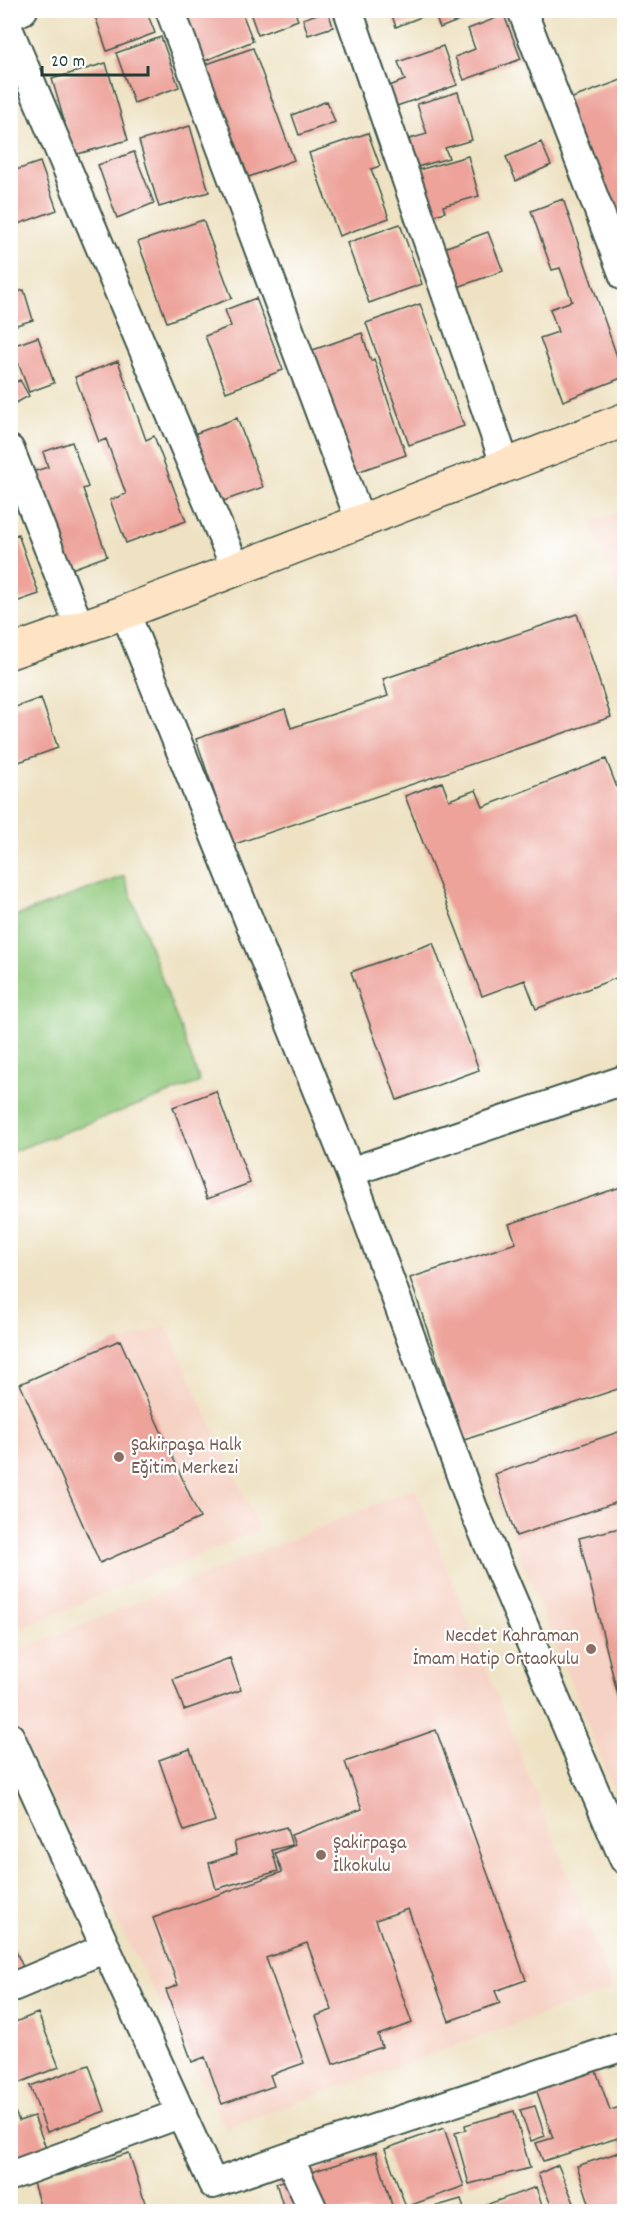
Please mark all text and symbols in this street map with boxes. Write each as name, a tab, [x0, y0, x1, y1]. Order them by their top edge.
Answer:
scale bar	[42, 39, 148, 77]
text: 20 m	[51, 50, 85, 75]
place label: Şakirpaşa Halk Eğitim Merkezi	[131, 1432, 242, 1483]
marker: Şakirpaşa Halk Eğitim Merkezi	[112, 1450, 126, 1464]
place label: Necdet Kahraman İmam Hatip Ortaokulu	[413, 1623, 579, 1674]
marker: Necdet Kahraman İmam Hatip Ortaokulu	[584, 1642, 598, 1656]
place label: Şakirpaşa İlkokulu	[333, 1830, 407, 1881]
marker: Şakirpaşa İlkokulu	[314, 1848, 328, 1862]

